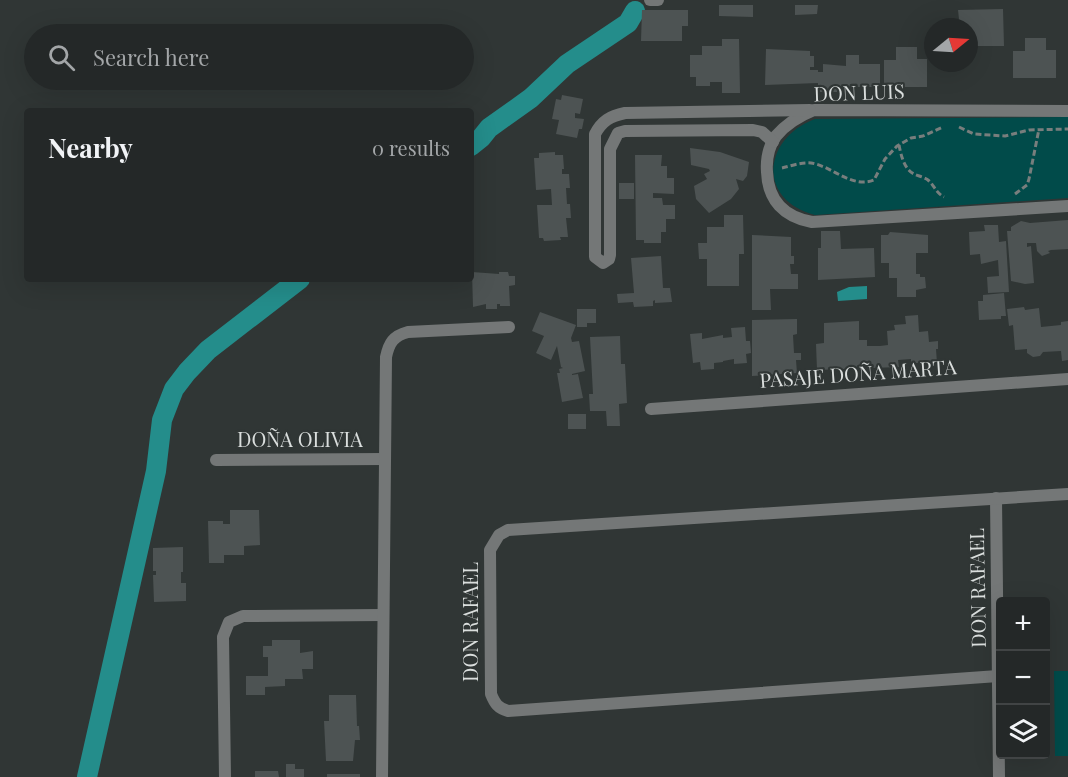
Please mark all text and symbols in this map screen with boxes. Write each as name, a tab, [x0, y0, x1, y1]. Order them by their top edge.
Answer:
north arrow	[924, 18, 978, 72]
search box	[24, 24, 474, 90]
icon: search	[45, 41, 78, 74]
text: Search here	[93, 42, 209, 72]
street label: DON LUIS	[813, 76, 905, 107]
text: Nearby	[48, 130, 133, 165]
text: 0 results	[372, 134, 450, 161]
street label: PASAJE DOÑA MARTA	[758, 352, 958, 393]
street label: DOÑA OLIVIA	[237, 425, 363, 452]
street label: DON RAFAEL	[962, 528, 991, 648]
street label: DON RAFAEL	[456, 562, 483, 682]
map controls	[996, 597, 1050, 759]
button: +	[996, 597, 1050, 651]
button: −	[996, 651, 1050, 705]
button: layers	[996, 705, 1050, 759]

